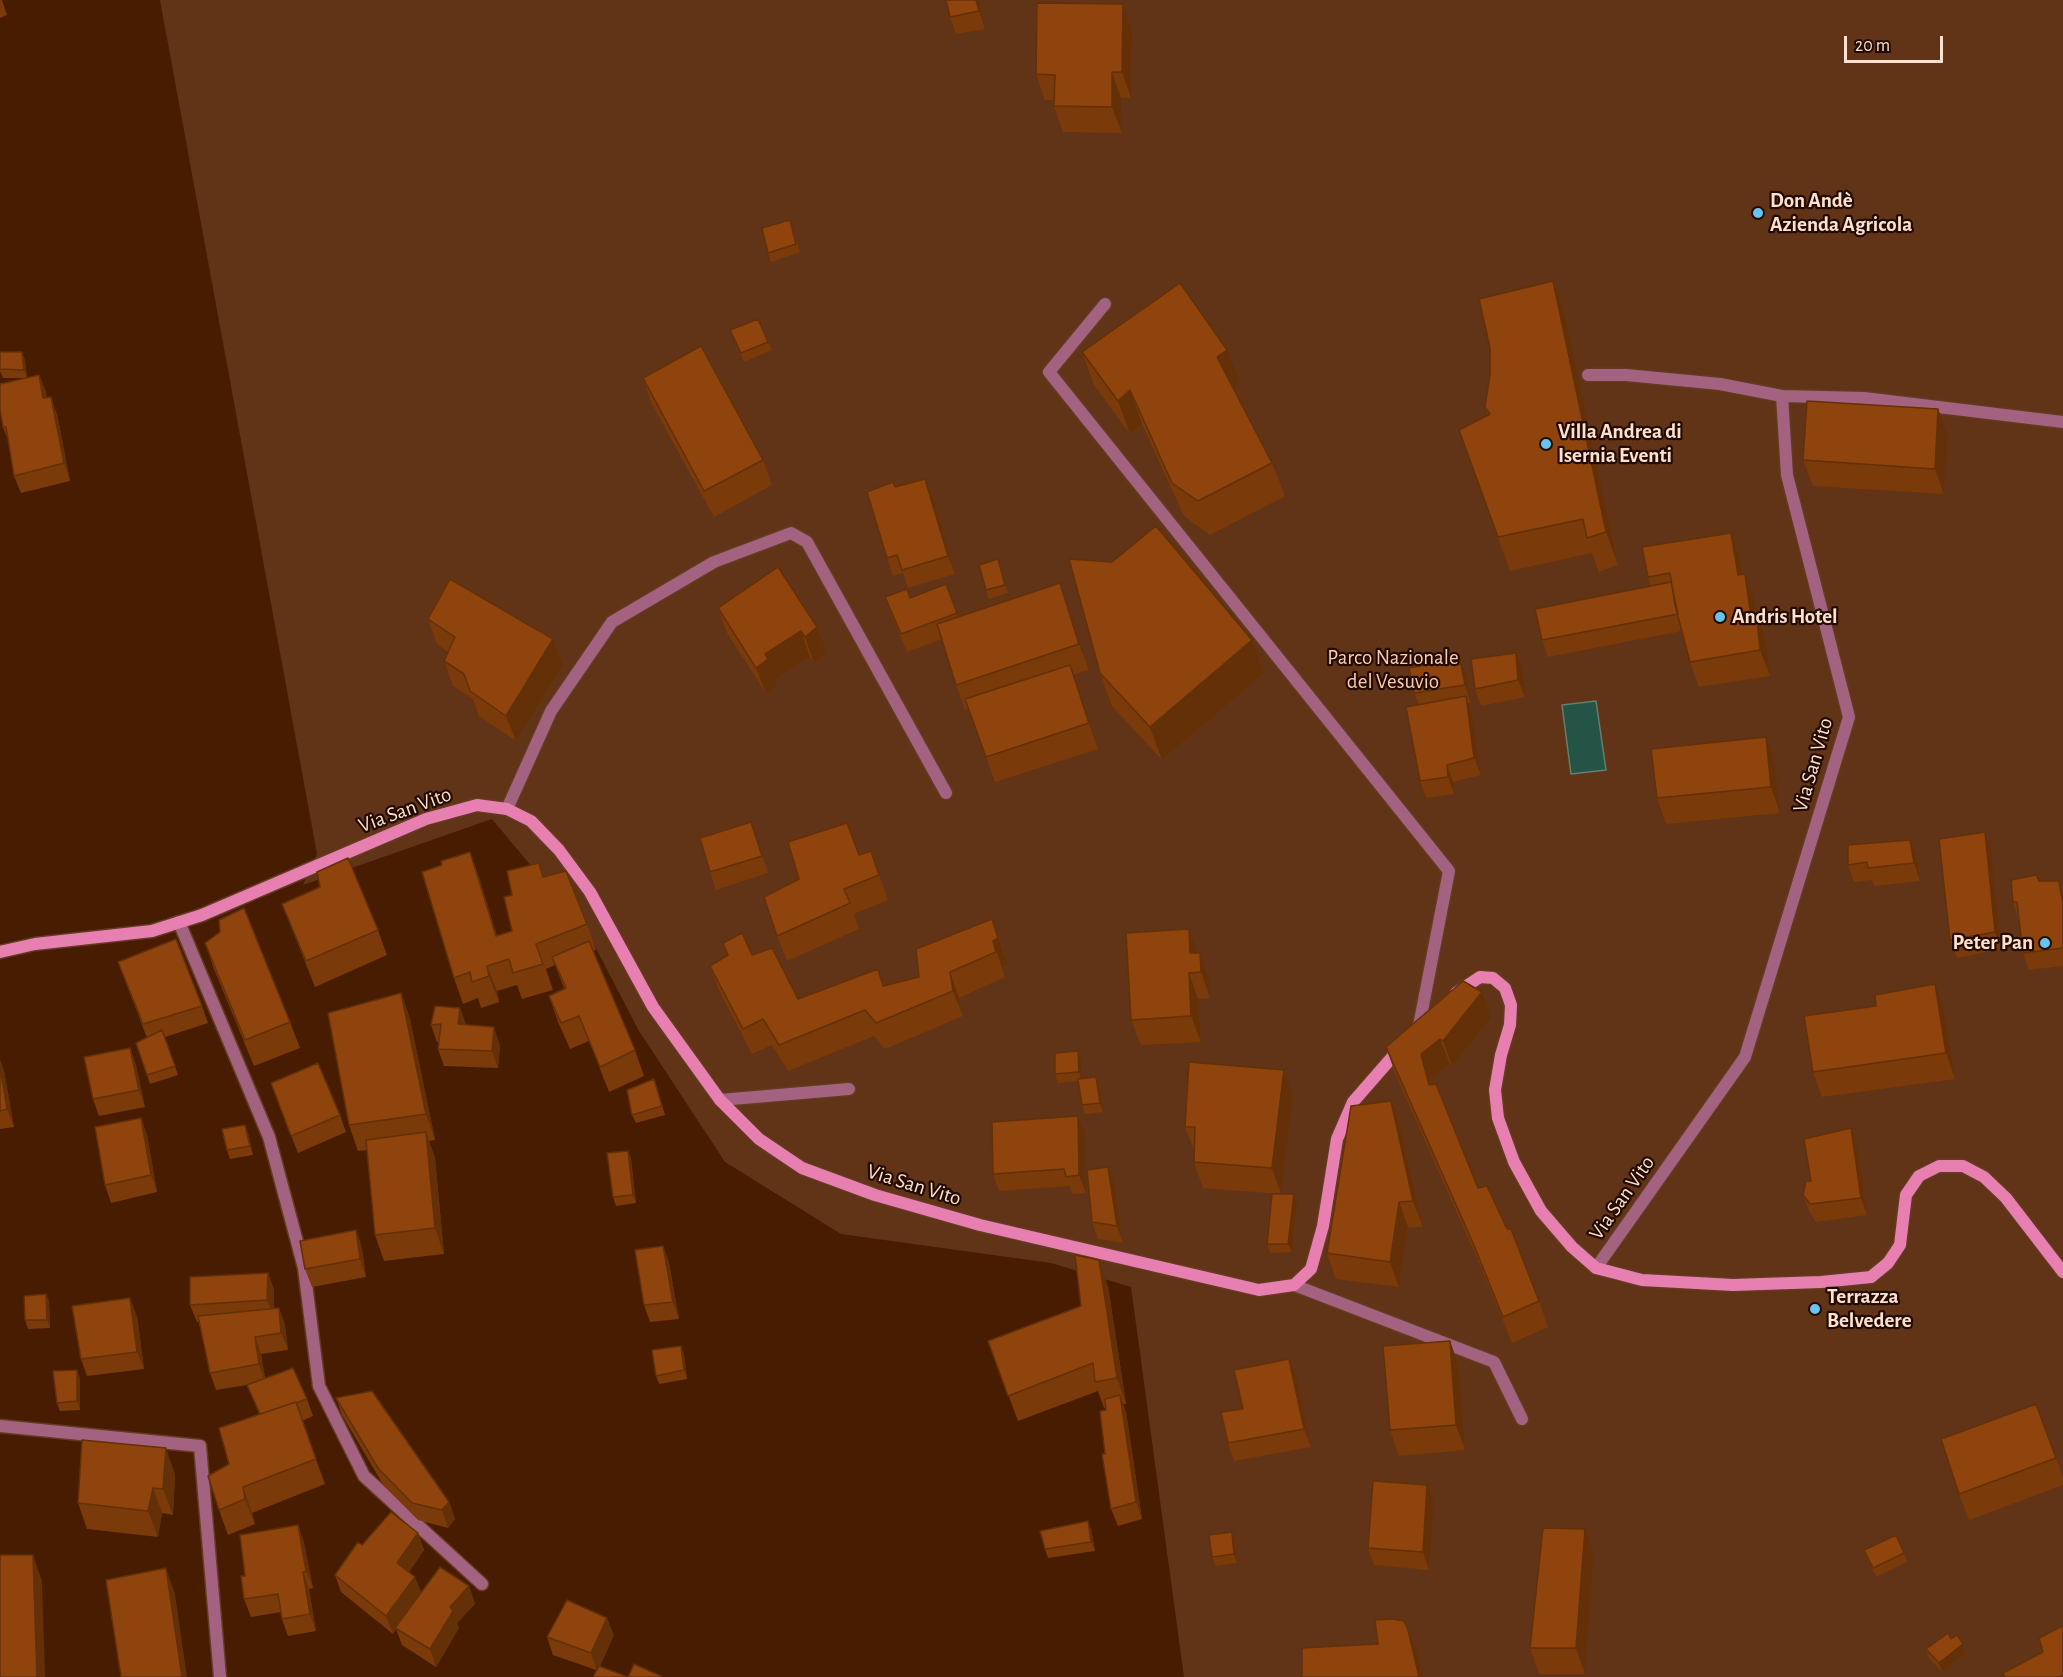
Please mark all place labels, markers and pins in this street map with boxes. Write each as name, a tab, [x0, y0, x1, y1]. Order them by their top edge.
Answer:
place label: Don Andè Azienda Agricola	[1770, 188, 1912, 238]
marker: Don Andè Azienda Agricola	[1751, 206, 1765, 220]
place label: Villa Andrea di Isernia Eventi	[1558, 419, 1682, 469]
marker: Villa Andrea di Isernia Eventi	[1539, 437, 1553, 451]
place label: Andris Hotel	[1732, 604, 1838, 630]
marker: Andris Hotel	[1713, 610, 1727, 624]
place label: Peter Pan	[1953, 930, 2033, 956]
marker: Peter Pan	[2038, 936, 2052, 950]
place label: Terrazza Belvedere	[1827, 1284, 1912, 1334]
marker: Terrazza Belvedere	[1808, 1302, 1822, 1316]

